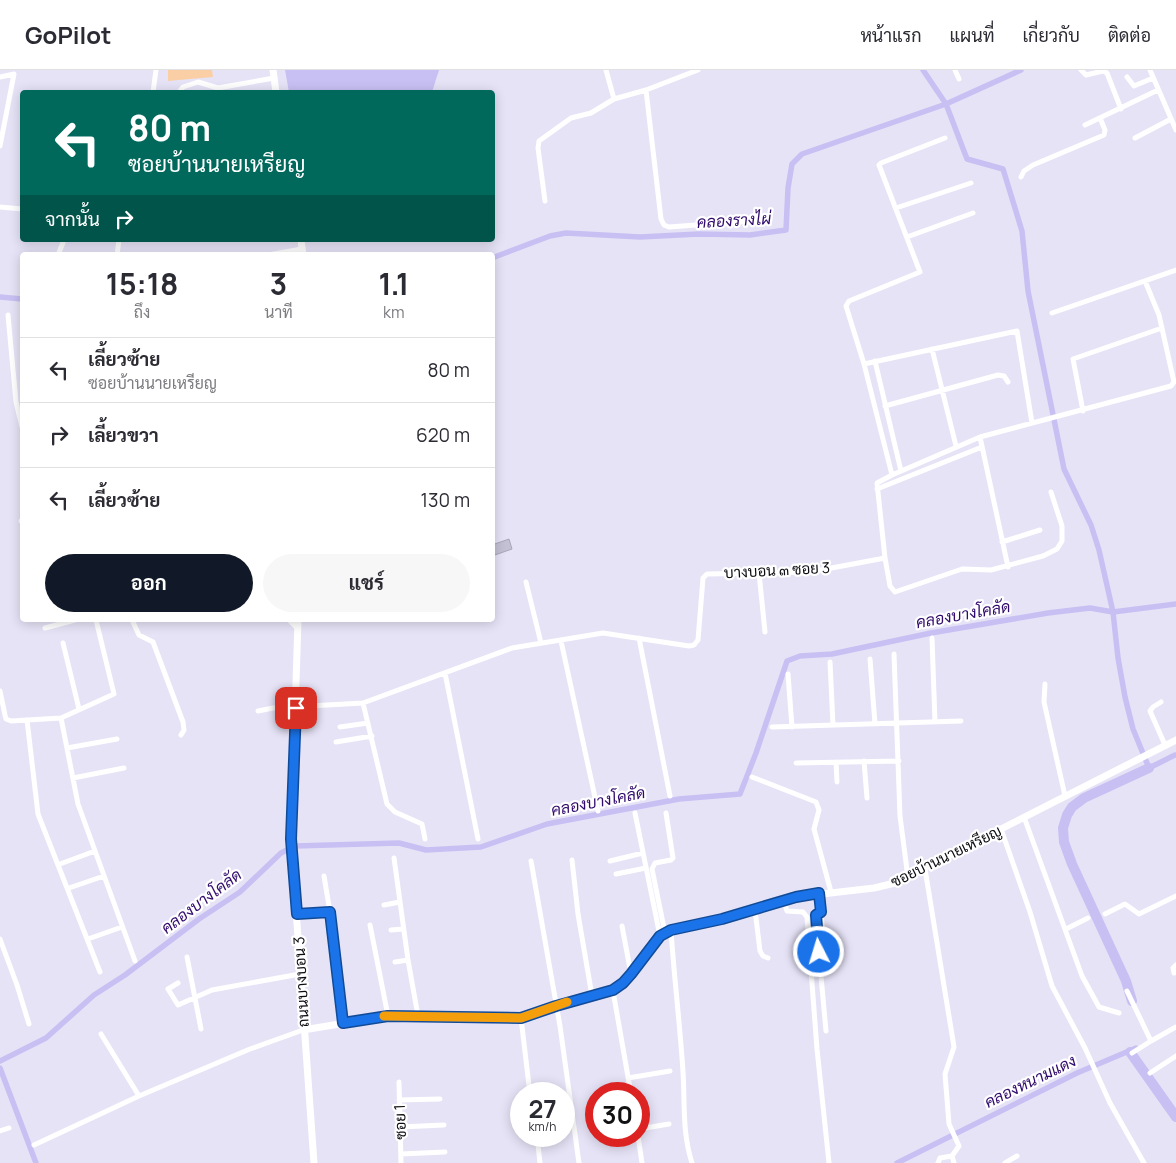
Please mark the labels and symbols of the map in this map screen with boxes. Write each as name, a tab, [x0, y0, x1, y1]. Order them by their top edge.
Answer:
water label: คลองรางไผ่	[696, 207, 773, 233]
street label: บางบอน ๓ ซอย 3	[723, 557, 831, 583]
water label: คลองบางโคลัด	[914, 595, 1012, 633]
pin	[275, 687, 317, 729]
water label: คลองบางโคลัด	[549, 781, 647, 821]
street label: ซอยบ้านนายเหรียญ	[887, 820, 1005, 892]
water label: คลองบางโคลัด	[156, 864, 246, 938]
position arrow	[792, 925, 844, 977]
street label: ถนนบางบอน 3	[288, 936, 314, 1028]
water label: คลองหนามแดง	[980, 1049, 1080, 1113]
speed limit sign: 30	[585, 1082, 650, 1147]
street label: ซอย 1	[389, 1104, 411, 1140]

